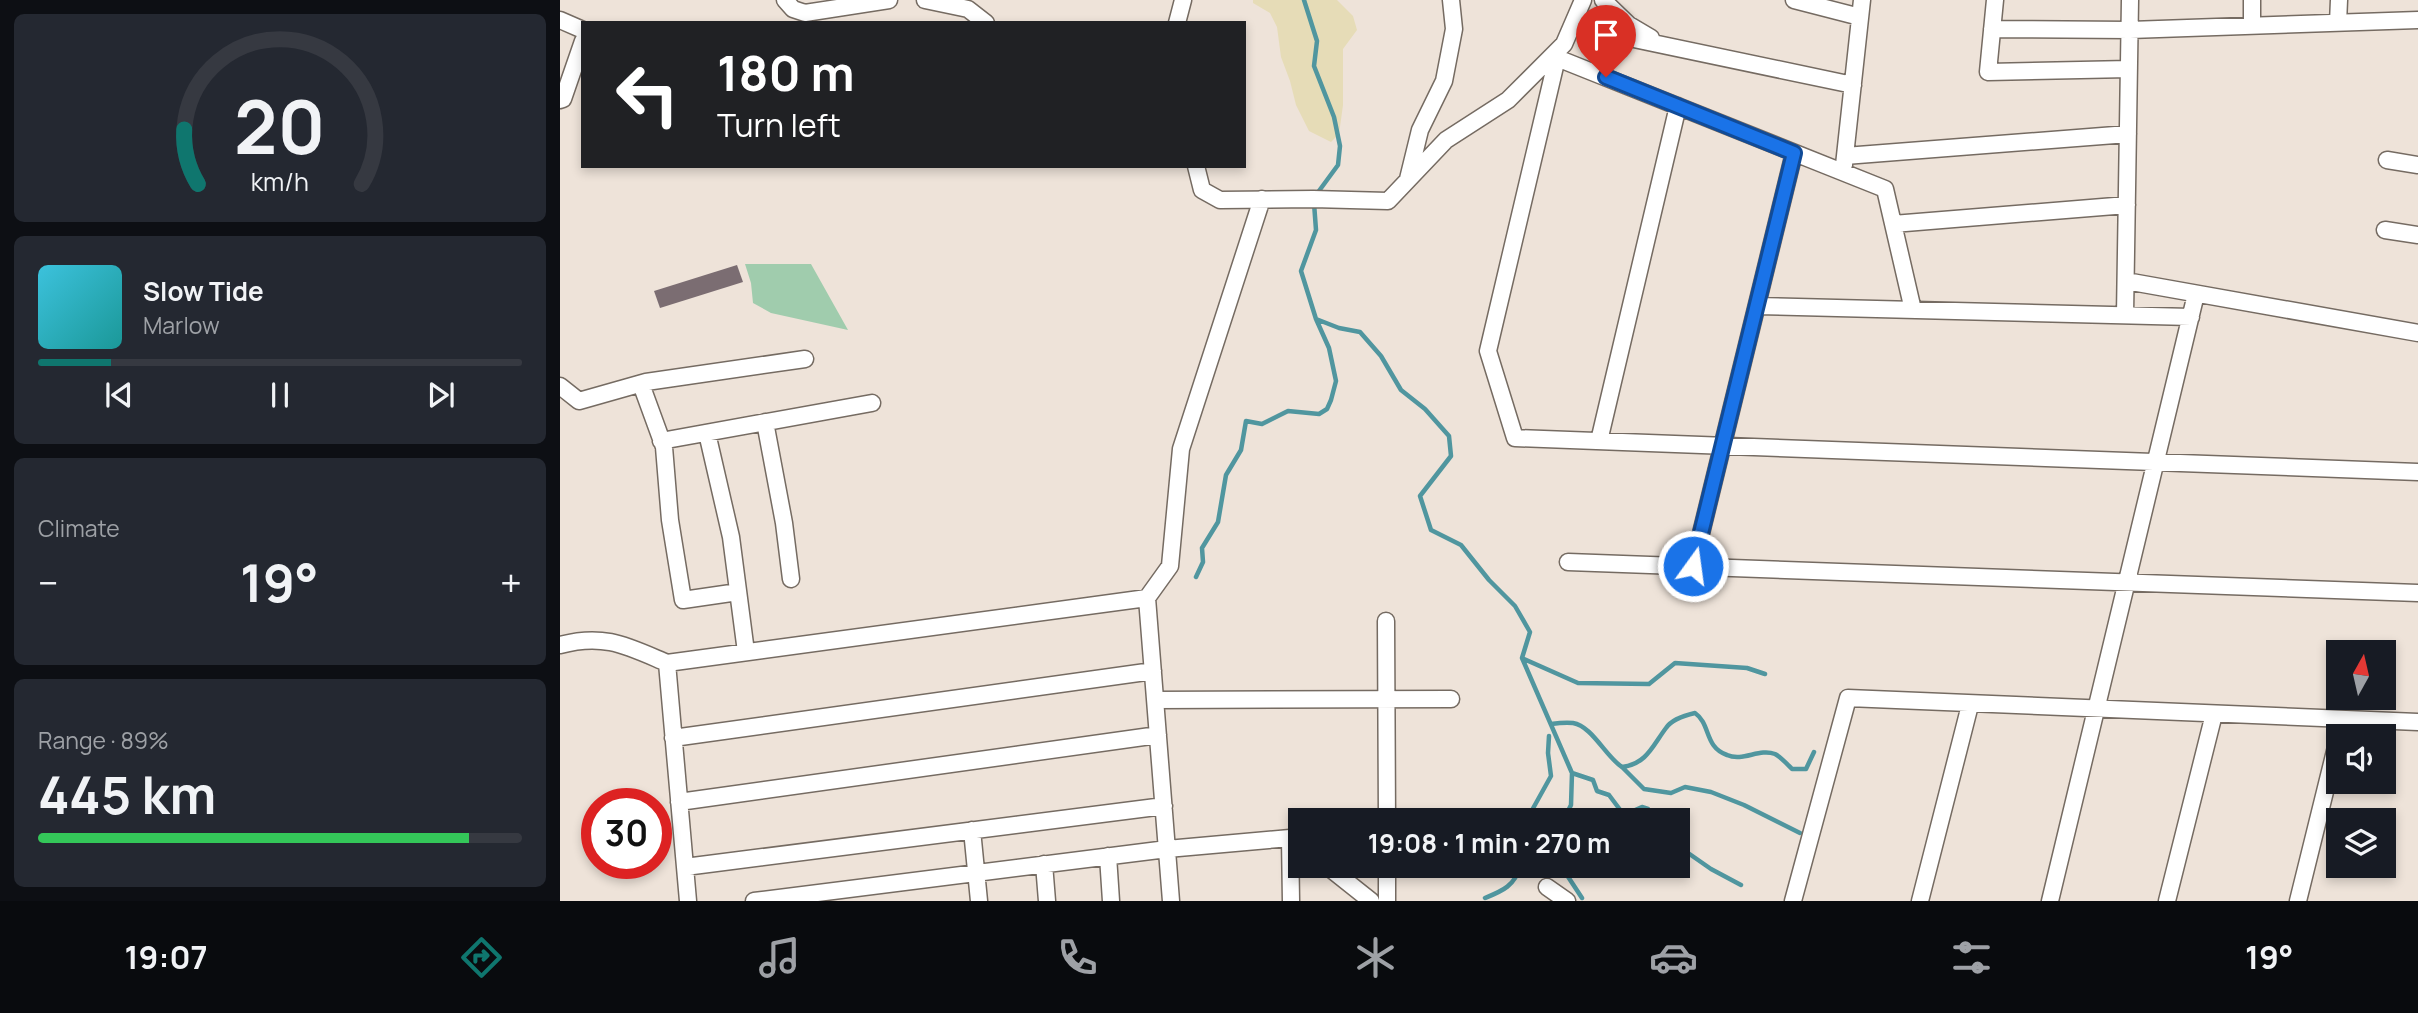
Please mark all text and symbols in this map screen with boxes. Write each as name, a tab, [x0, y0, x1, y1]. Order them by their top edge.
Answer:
pin	[1576, 5, 1636, 77]
icon: arrive	[1587, 16, 1625, 54]
text: 180 m	[717, 39, 855, 106]
icon: left	[602, 49, 693, 140]
text: 20	[234, 76, 326, 176]
text: Turn left	[717, 103, 841, 147]
text: km/h	[251, 164, 309, 199]
text: Slow Tide	[143, 273, 264, 309]
text: Marlow	[143, 309, 220, 341]
icon: previous	[100, 376, 138, 414]
icon: pause	[261, 376, 299, 414]
icon: next	[422, 376, 460, 414]
text: Climate	[38, 512, 120, 544]
position arrow	[1656, 529, 1730, 603]
text: 19°	[240, 547, 319, 618]
text: −	[38, 556, 59, 608]
text: +	[500, 556, 522, 608]
north arrow	[2326, 640, 2396, 710]
map controls	[2326, 640, 2396, 878]
text: Range · 89%	[38, 724, 169, 756]
button: sound	[2326, 724, 2396, 794]
text: 445 km	[38, 759, 216, 830]
speed limit sign: 30	[581, 788, 672, 879]
button: layers	[2326, 808, 2396, 878]
text: 19:08 · 1 min · 270 m	[1368, 825, 1610, 861]
icon: directions	[457, 933, 506, 982]
icon: music	[755, 933, 804, 982]
icon: phone	[1053, 933, 1102, 982]
icon: climate	[1351, 933, 1400, 982]
icon: car	[1649, 933, 1698, 982]
icon: filters	[1947, 933, 1996, 982]
text: 19:07	[125, 935, 208, 979]
text: 19°	[2245, 935, 2293, 979]

